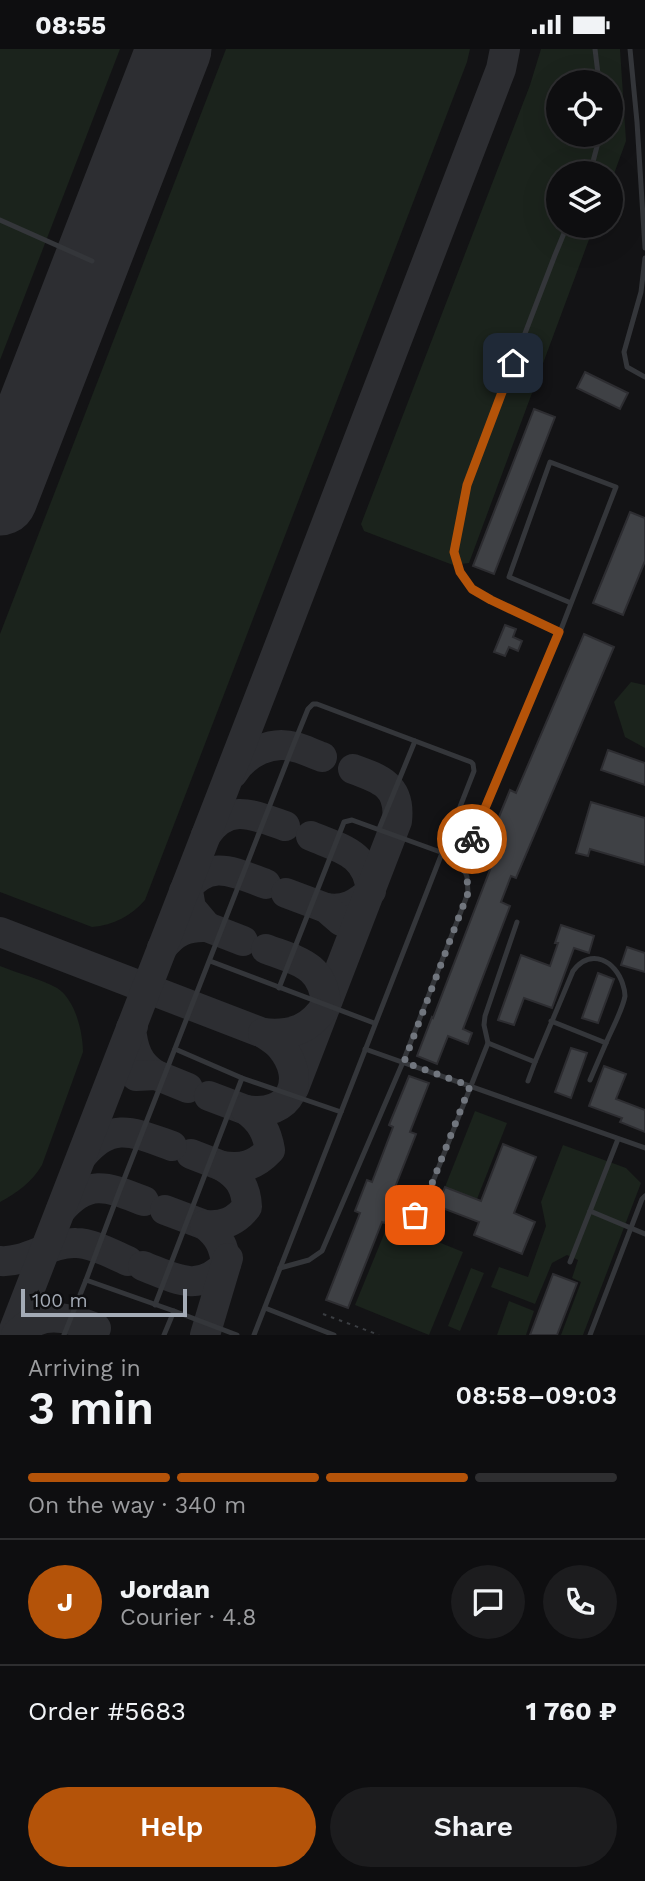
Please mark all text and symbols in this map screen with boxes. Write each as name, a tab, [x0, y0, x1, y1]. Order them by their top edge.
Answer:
text: 08:55	[35, 10, 106, 40]
map controls	[546, 70, 623, 238]
button: locate	[546, 70, 623, 147]
button: layers	[546, 161, 623, 238]
pin	[483, 333, 543, 393]
icon: home	[494, 344, 532, 382]
courier	[437, 804, 507, 874]
icon: bike	[453, 820, 491, 858]
pin	[385, 1185, 445, 1245]
icon: bag	[396, 1196, 434, 1234]
scale bar	[21, 1286, 187, 1318]
text: 100 m	[32, 1289, 88, 1312]
text: Arriving in	[28, 1355, 141, 1382]
text: 08:58–09:03	[456, 1380, 617, 1410]
text: 3 min	[28, 1381, 154, 1435]
text: On the way · 340 m	[28, 1492, 246, 1519]
button: chat	[451, 1565, 525, 1639]
button: phone	[543, 1565, 617, 1639]
text: Jordan	[120, 1574, 210, 1604]
text: J	[57, 1587, 73, 1617]
text: Courier · 4.8	[120, 1604, 256, 1631]
text: Order #5683	[28, 1696, 186, 1726]
text: 1 760 ₽	[526, 1696, 617, 1726]
button: Help	[28, 1787, 316, 1867]
button: Share	[330, 1787, 617, 1867]

